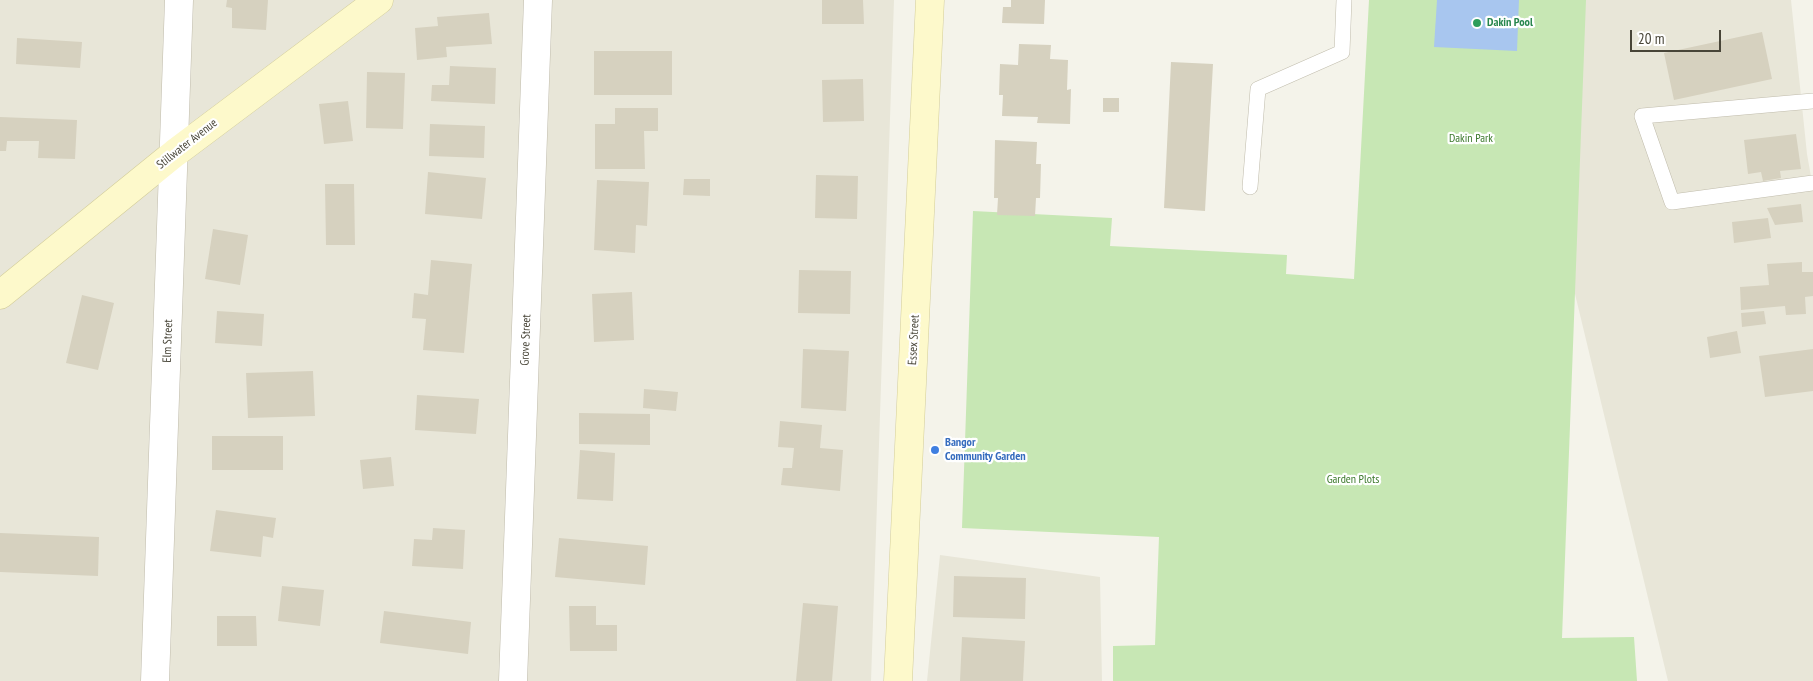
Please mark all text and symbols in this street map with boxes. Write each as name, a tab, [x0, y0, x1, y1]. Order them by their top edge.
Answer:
place label: Dakin Pool	[1487, 16, 1533, 30]
marker: Dakin Pool	[1471, 17, 1483, 29]
scale bar	[1633, 20, 1724, 52]
text: 20 m	[1638, 29, 1664, 48]
street label: Stillwater Avenue	[154, 116, 220, 172]
park label: Dakin Park	[1449, 132, 1493, 146]
street label: Grove Street	[518, 314, 534, 366]
street label: Essex Street	[905, 314, 923, 366]
street label: Elm Street	[160, 319, 176, 363]
place label: Bangor Community Garden	[945, 436, 1026, 464]
marker: Bangor Community Garden	[929, 444, 941, 456]
park label: Garden Plots	[1327, 473, 1379, 487]

